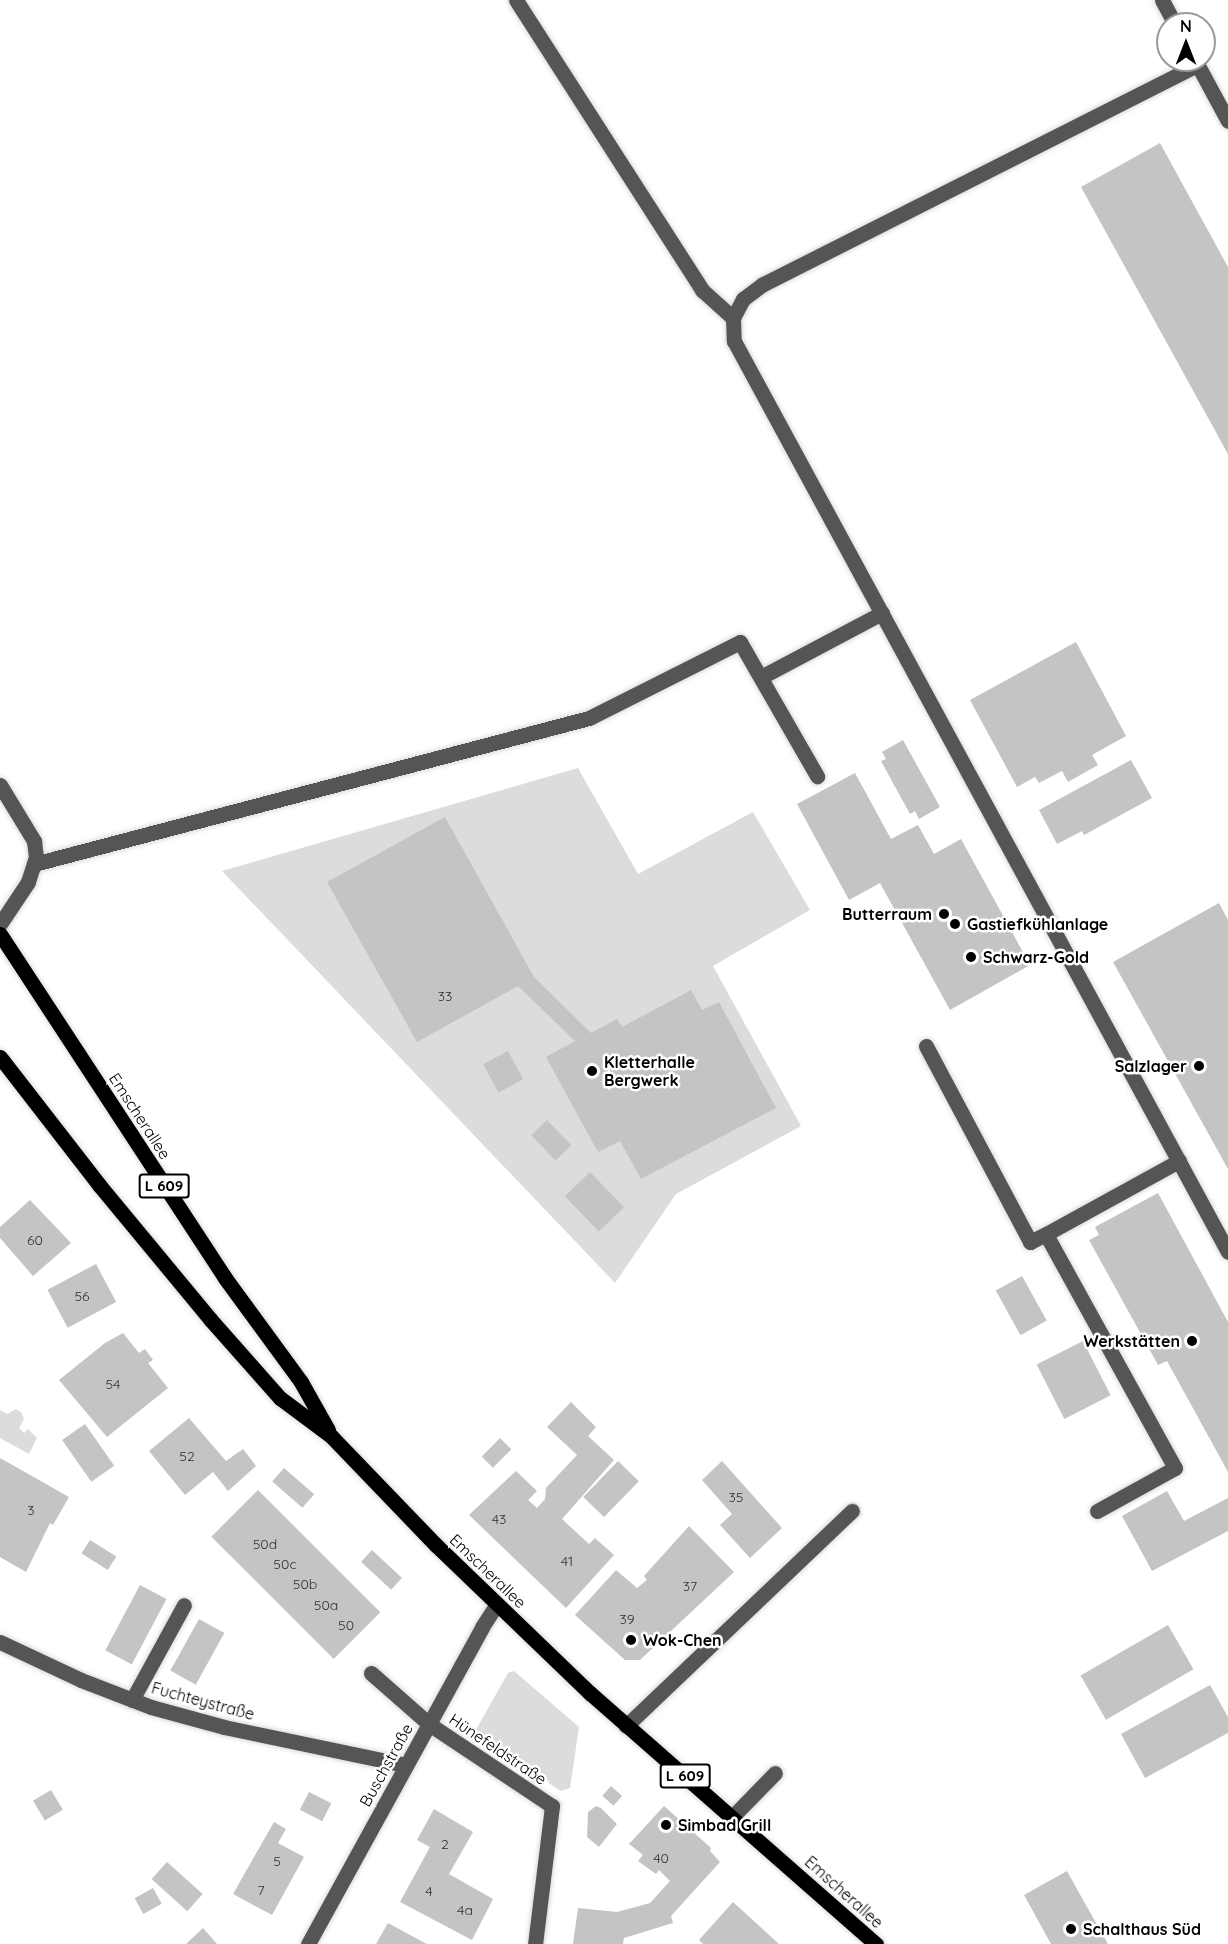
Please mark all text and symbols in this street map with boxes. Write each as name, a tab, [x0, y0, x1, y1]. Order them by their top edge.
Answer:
north arrow	[1156, 12, 1216, 72]
text: N	[1180, 16, 1192, 36]
place label: Butterraum	[842, 904, 932, 924]
marker: Butterraum	[937, 907, 951, 921]
place label: Gastiefkühlanlage	[967, 914, 1108, 934]
marker: Gastiefkühlanlage	[948, 917, 962, 931]
place label: Schwarz-Gold	[983, 947, 1089, 967]
marker: Schwarz-Gold	[964, 950, 978, 964]
house number: 33	[438, 988, 452, 1004]
place label: Kletterhalle Bergwerk	[604, 1052, 695, 1090]
place label: Salzlager	[1115, 1056, 1187, 1076]
marker: Salzlager	[1192, 1059, 1206, 1073]
marker: Kletterhalle Bergwerk	[585, 1064, 599, 1078]
street label: Emscherallee	[105, 1069, 175, 1163]
road number: L 609	[138, 1174, 190, 1198]
house number: 60	[27, 1232, 43, 1248]
house number: 56	[74, 1288, 90, 1304]
place label: Werkstätten	[1083, 1331, 1180, 1351]
marker: Werkstätten	[1185, 1334, 1199, 1348]
house number: 54	[105, 1376, 121, 1392]
house number: 52	[179, 1448, 195, 1464]
house number: 35	[729, 1489, 743, 1505]
house number: 3	[27, 1502, 35, 1518]
house number: 43	[492, 1511, 506, 1527]
street label: Emscherallee	[446, 1530, 530, 1612]
house number: 50d	[253, 1536, 277, 1552]
house number: 41	[561, 1553, 573, 1569]
house number: 50c	[273, 1556, 297, 1572]
house number: 50b	[293, 1576, 317, 1592]
house number: 37	[683, 1578, 697, 1594]
house number: 50a	[314, 1597, 338, 1613]
house number: 39	[619, 1611, 635, 1627]
house number: 50	[338, 1617, 354, 1633]
place label: Wok-Chen	[643, 1630, 722, 1650]
marker: Wok-Chen	[624, 1633, 638, 1647]
street label: Fuchteystraße	[149, 1678, 257, 1724]
street label: Hünefeldstraße	[446, 1709, 550, 1789]
street label: Buschstraße	[355, 1720, 417, 1810]
road number: L 609	[660, 1764, 710, 1788]
place label: Simbad Grill	[678, 1815, 771, 1835]
marker: Simbad Grill	[659, 1818, 673, 1832]
house number: 2	[441, 1836, 449, 1852]
house number: 40	[653, 1850, 669, 1866]
street label: Emscherallee	[801, 1852, 887, 1932]
house number: 5	[273, 1853, 281, 1869]
house number: 7	[257, 1882, 265, 1898]
house number: 4	[425, 1883, 433, 1899]
house number: 4a	[457, 1902, 473, 1918]
place label: Schalthaus Süd	[1083, 1919, 1201, 1939]
marker: Schalthaus Süd	[1064, 1922, 1078, 1936]

